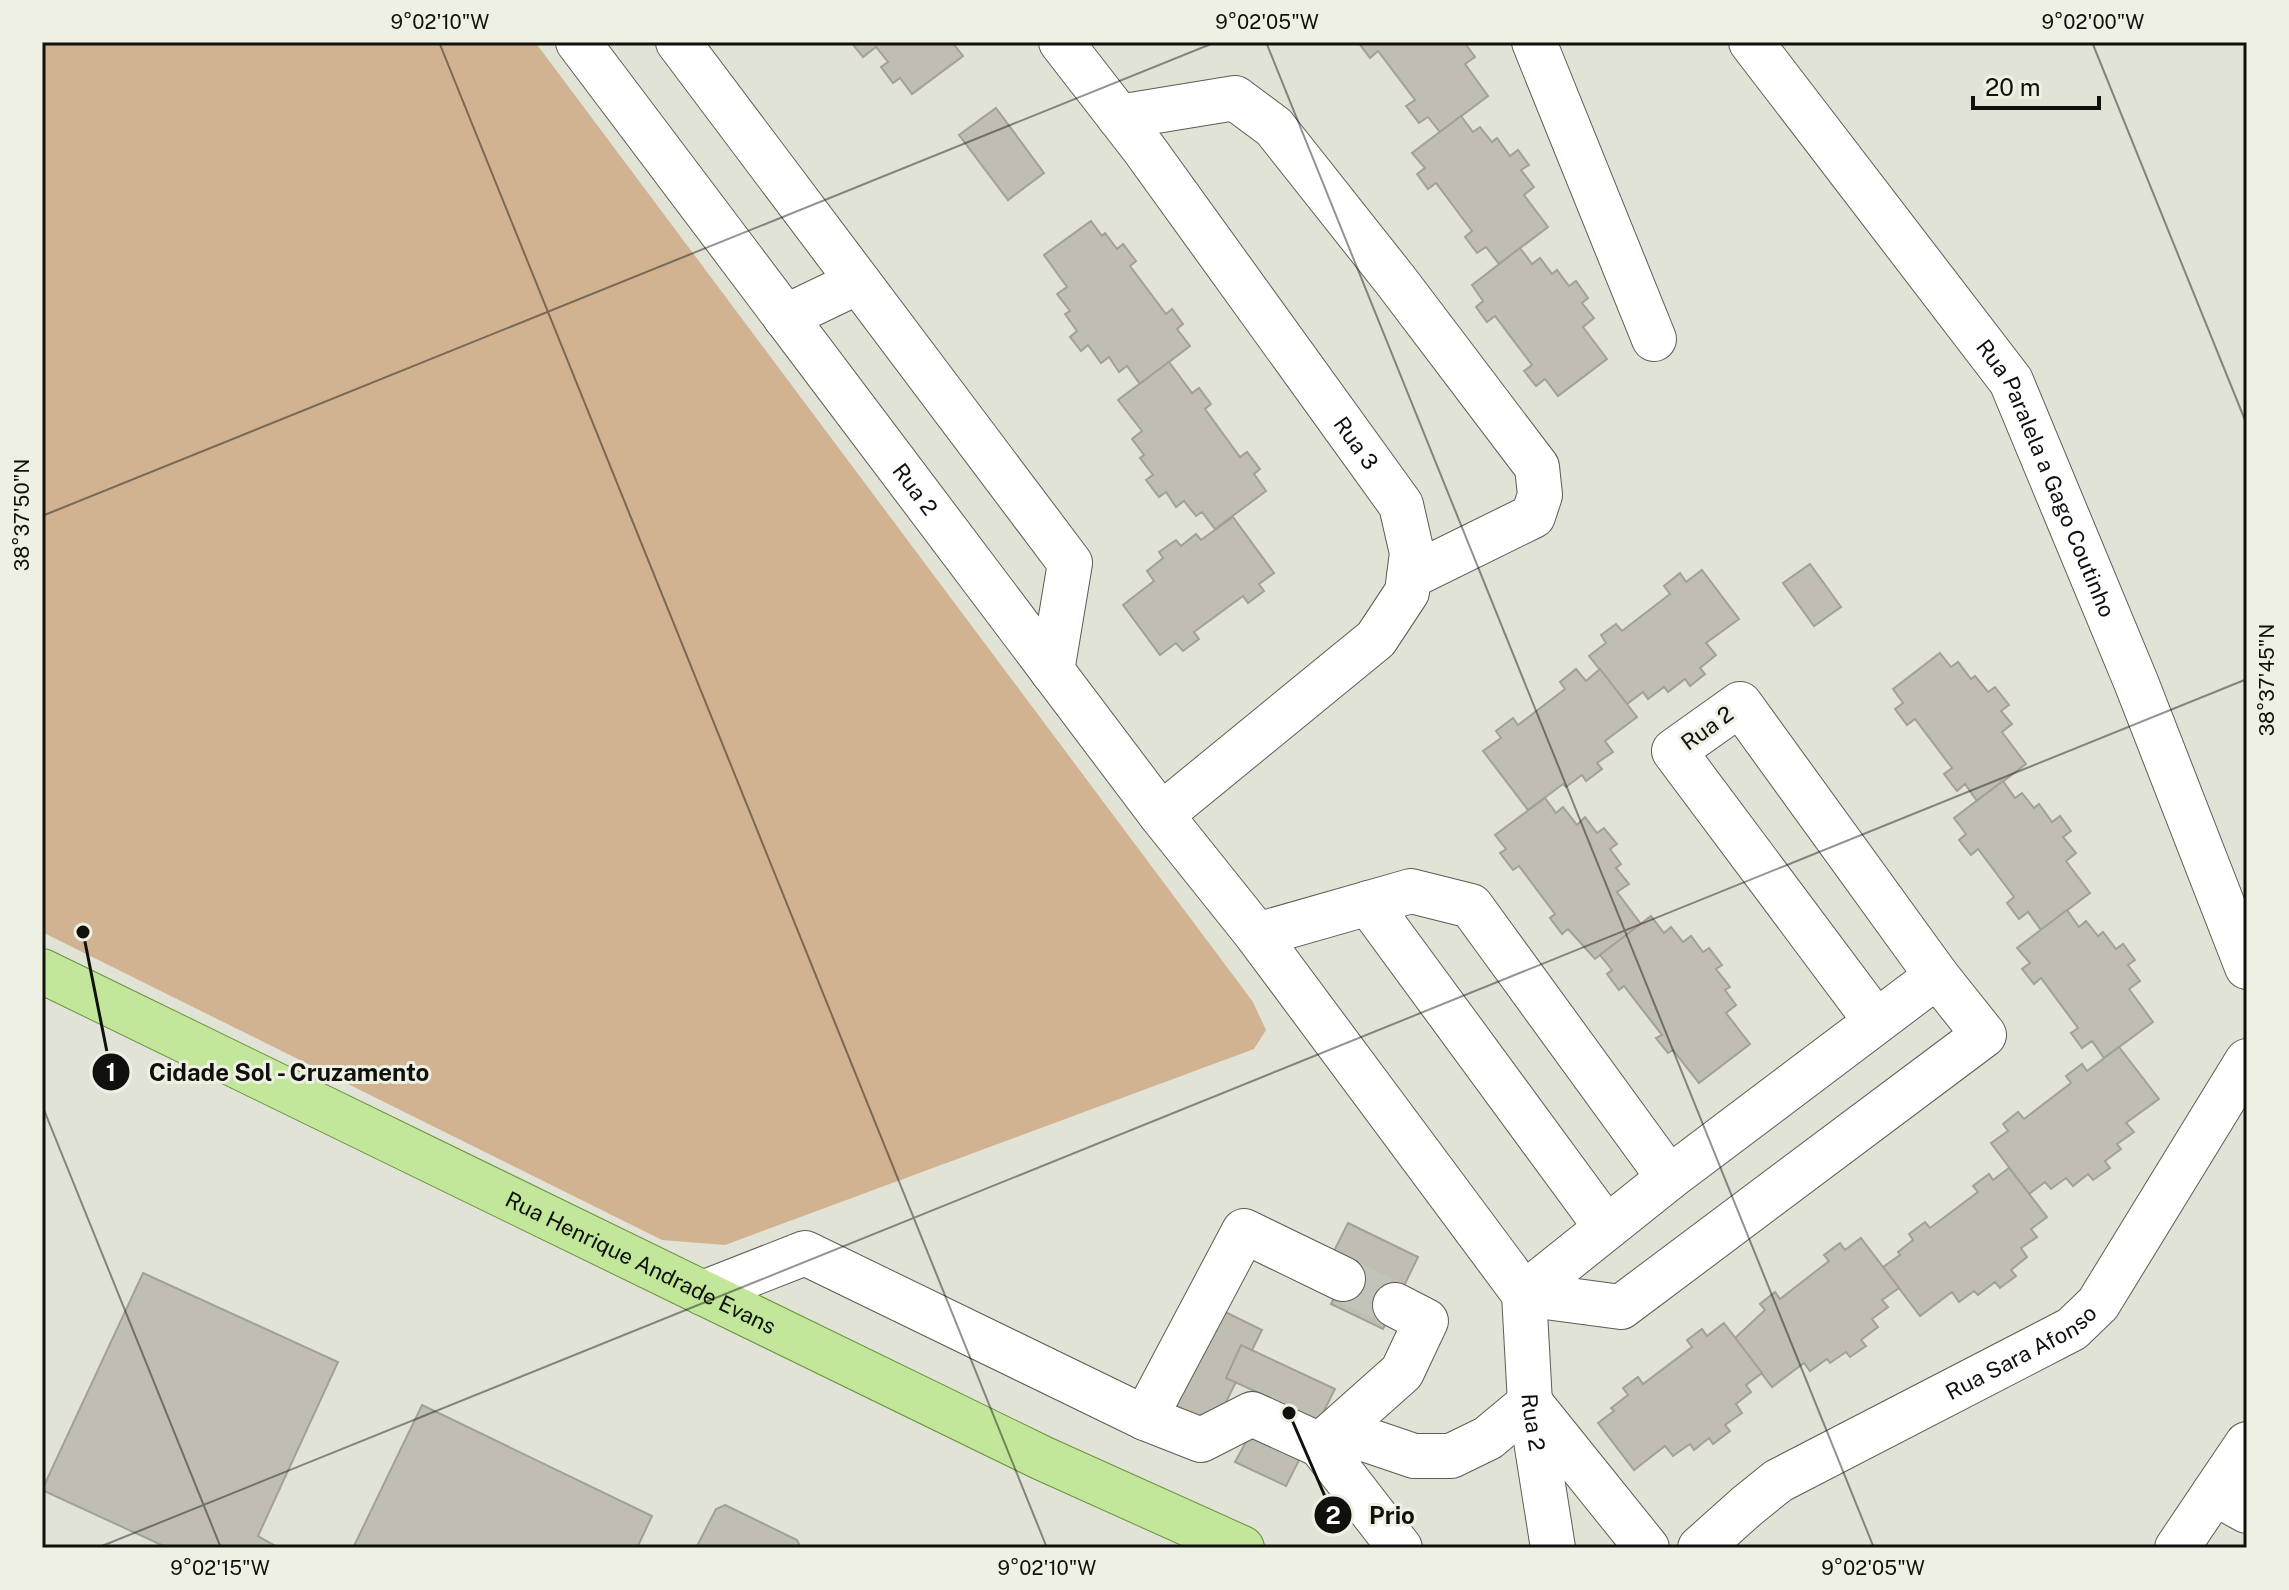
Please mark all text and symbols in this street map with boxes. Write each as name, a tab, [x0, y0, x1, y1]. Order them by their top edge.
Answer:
text: 9°02'10"W	[391, 10, 489, 34]
text: 9°02'05"W	[1215, 10, 1319, 34]
text: 9°02'00"W	[2042, 10, 2144, 34]
scale bar	[1973, 60, 2099, 110]
text: 20 m	[1985, 73, 2041, 101]
street label: Rua Paralela a Gago Coutinho	[1971, 334, 2121, 621]
street label: Rua 3	[1328, 411, 1384, 474]
street label: Rua 2	[887, 458, 943, 520]
text: 38°37'50"N	[10, 459, 34, 571]
text: 38°37'45"N	[2255, 624, 2279, 736]
street label: Rua 2	[1676, 700, 1738, 756]
callout: Cidade Sol - Cruzamento	[91, 1048, 447, 1096]
text: 1	[106, 1058, 116, 1086]
text: Cidade Sol - Cruzamento	[149, 1058, 429, 1086]
street label: Rua Henrique Andrade Evans	[501, 1186, 780, 1339]
street label: Rua Sara Afonso	[1941, 1300, 2102, 1405]
street label: Rua 2	[1516, 1393, 1550, 1453]
callout: Prio	[1313, 1491, 1431, 1539]
text: 2	[1325, 1501, 1341, 1529]
text: Prio	[1369, 1501, 1415, 1529]
text: 9°02'15"W	[170, 1556, 270, 1580]
text: 9°02'10"W	[998, 1556, 1096, 1580]
text: 9°02'05"W	[1821, 1556, 1925, 1580]

